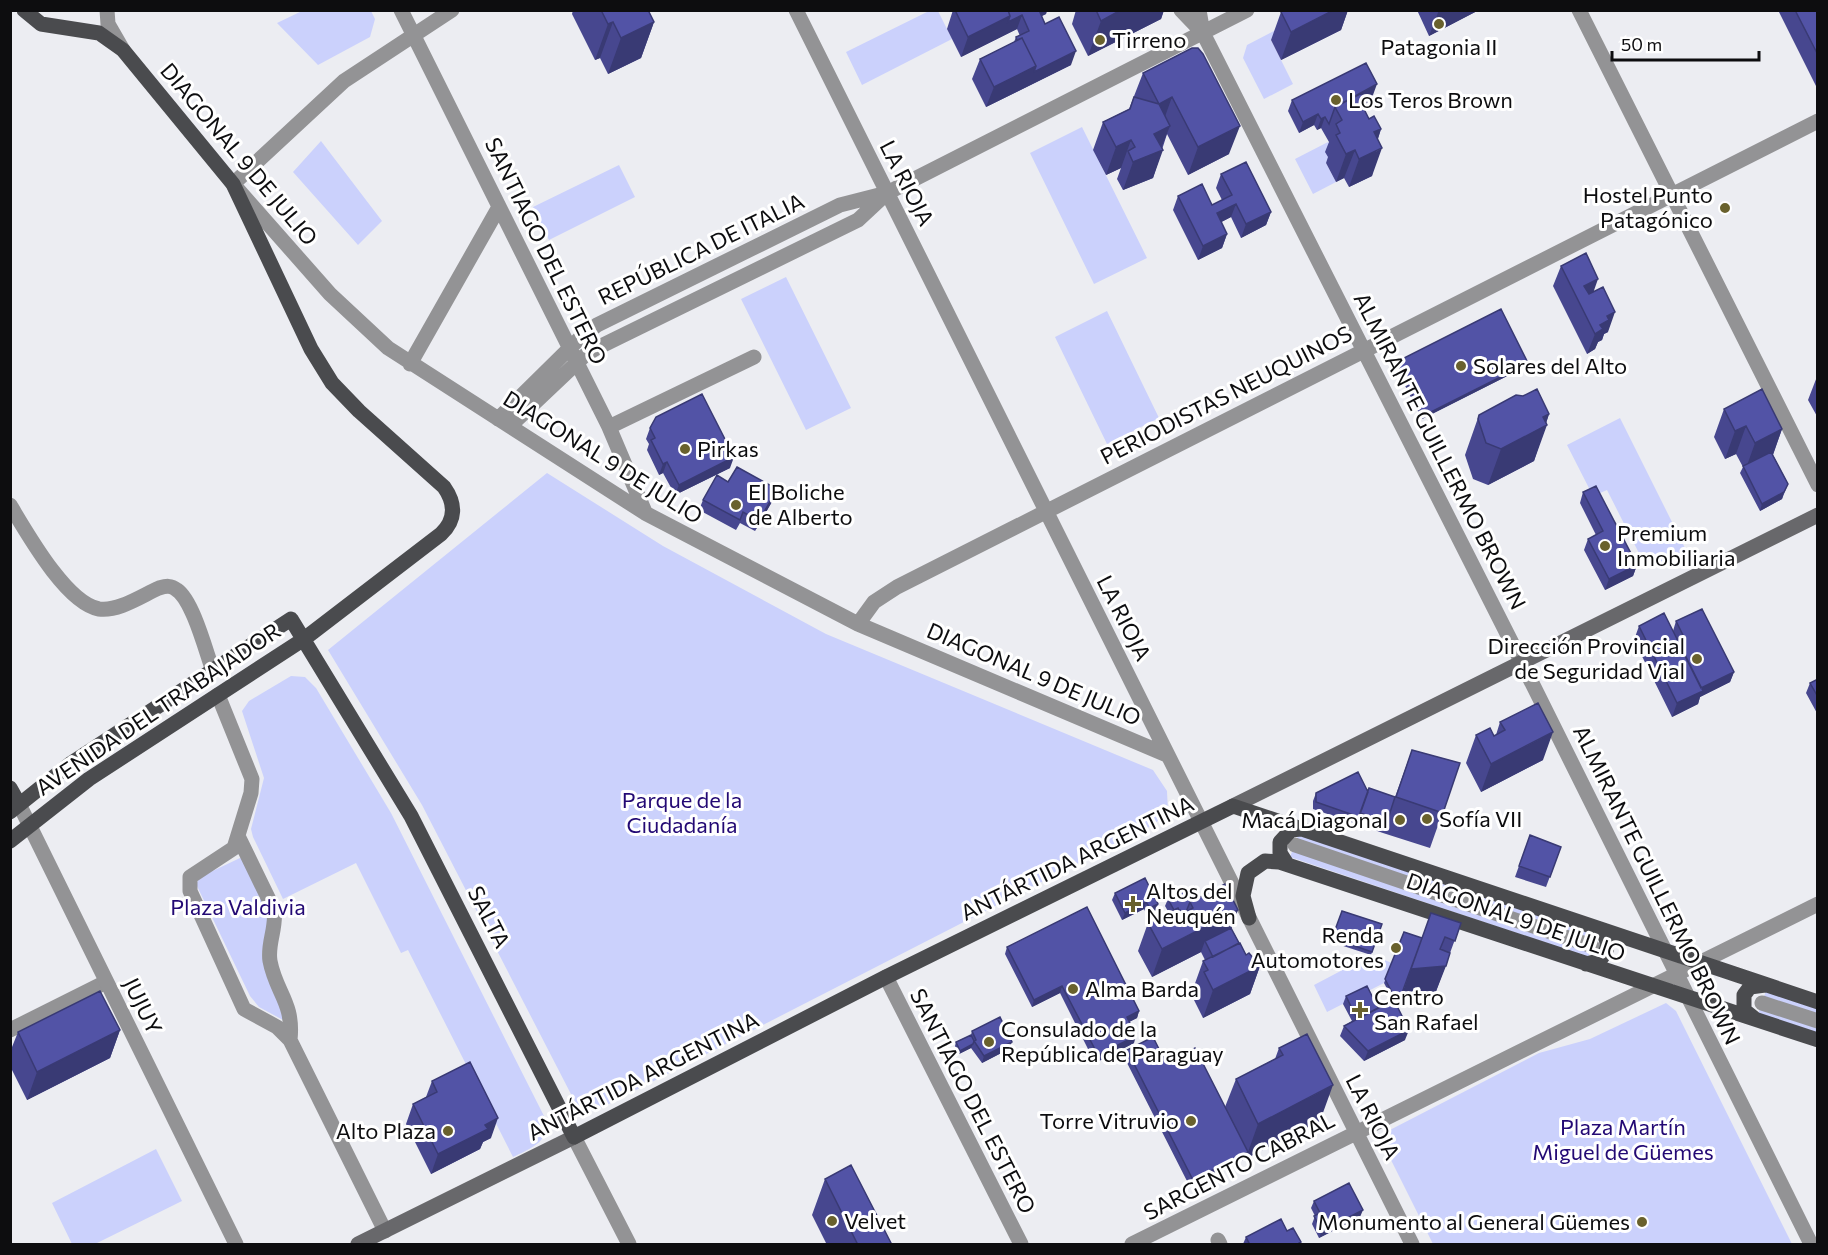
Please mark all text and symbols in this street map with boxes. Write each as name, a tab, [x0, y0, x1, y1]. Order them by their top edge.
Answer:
marker: Patagonia II	[1432, 17, 1446, 31]
scale bar	[1612, 24, 1759, 62]
place label: Tirreno	[1112, 26, 1186, 53]
marker: Tirreno	[1093, 33, 1107, 47]
place label: Patagonia II	[1381, 33, 1497, 60]
text: 50 m	[1621, 33, 1662, 55]
street label: DIAGONAL 9 DE JULIO	[155, 57, 324, 250]
place label: Los Teros Brown	[1348, 86, 1513, 113]
marker: Los Teros Brown	[1329, 93, 1343, 107]
street label: SANTIAGO DEL ESTERO	[480, 133, 613, 369]
street label: LA RIOJA	[874, 135, 940, 230]
place label: Hostel Punto Patagónico	[1583, 181, 1713, 233]
street label: REPÚBLICA DE ITALIA	[593, 187, 808, 310]
marker: Hostel Punto Patagónico	[1718, 201, 1732, 215]
street label: ALMIRANTE GUILLERMO BROWN	[1348, 288, 1532, 614]
street label: PERIODISTAS NEUQUINOS	[1096, 319, 1356, 470]
place label: Solares del Alto	[1473, 352, 1627, 379]
marker: Solares del Alto	[1454, 359, 1468, 373]
street label: DIAGONAL 9 DE JULIO	[499, 384, 708, 529]
place label: Pirkas	[697, 435, 759, 462]
marker: Pirkas	[678, 442, 692, 456]
place label: El Boliche de Alberto	[748, 478, 853, 530]
marker: El Boliche de Alberto	[729, 498, 743, 512]
place label: Premium Inmobiliaria	[1617, 519, 1735, 571]
marker: Premium Inmobiliaria	[1598, 539, 1612, 553]
street label: LA RIOJA	[1091, 570, 1157, 665]
street label: AVENIDA DEL TRABAJADOR	[30, 616, 285, 801]
street label: DIAGONAL 9 DE JULIO	[923, 616, 1145, 731]
place label: Dirección Provincial de Seguridad Vial	[1488, 632, 1685, 684]
marker: Dirección Provincial de Seguridad Vial	[1690, 652, 1704, 666]
street label: ALMIRANTE GUILLERMO BROWN	[1568, 721, 1747, 1049]
park label: Parque de la Ciudadanía	[622, 786, 742, 838]
street label: ANTÁRTIDA ARGENTINA	[956, 789, 1198, 926]
place label: Sofía VII	[1439, 805, 1522, 832]
place label: Macá Diagonal	[1241, 806, 1388, 833]
marker: Sofía VII	[1420, 812, 1434, 826]
marker: Macá Diagonal	[1393, 813, 1407, 827]
street label: DIAGONAL 9 DE JULIO	[1403, 866, 1629, 967]
place label: Altos del Neuquén	[1146, 877, 1236, 929]
street label: SALTA	[462, 881, 516, 952]
park label: Plaza Valdivia	[170, 893, 306, 920]
marker: Altos del Neuquén	[1124, 895, 1142, 913]
place label: Renda Automotores	[1251, 921, 1384, 973]
marker: Renda Automotores	[1389, 941, 1403, 955]
street label: JUJUY	[118, 973, 169, 1038]
place label: Alma Barda	[1085, 975, 1199, 1002]
marker: Alma Barda	[1066, 982, 1080, 996]
place label: Centro San Rafael	[1374, 983, 1479, 1035]
street label: SANTIAGO DEL ESTERO	[905, 984, 1042, 1218]
marker: Centro San Rafael	[1351, 1001, 1369, 1019]
street label: ANTÁRTIDA ARGENTINA	[523, 1005, 763, 1146]
place label: Consulado de la República de Paraguay	[1001, 1015, 1224, 1067]
marker: Consulado de la República de Paraguay	[982, 1035, 996, 1049]
street label: LA RIOJA	[1340, 1069, 1406, 1164]
street label: SARGENTO CABRAL	[1139, 1106, 1339, 1225]
place label: Torre Vitruvio	[1039, 1107, 1179, 1134]
park label: Plaza Martín Miguel de Güemes	[1532, 1113, 1714, 1165]
marker: Torre Vitruvio	[1184, 1114, 1198, 1128]
place label: Alto Plaza	[336, 1117, 436, 1144]
marker: Alto Plaza	[441, 1124, 455, 1138]
place label: Velvet	[844, 1207, 906, 1234]
place label: Monumento al General Güemes	[1317, 1208, 1630, 1235]
marker: Velvet	[825, 1214, 839, 1228]
marker: Monumento al General Güemes	[1635, 1215, 1649, 1229]

